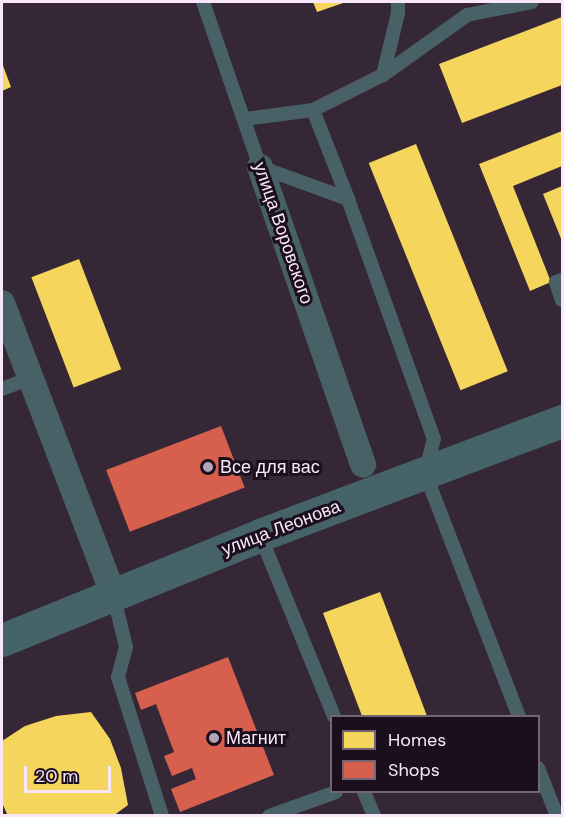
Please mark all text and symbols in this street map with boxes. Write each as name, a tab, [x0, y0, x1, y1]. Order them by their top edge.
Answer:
street label: улица Воровского	[249, 159, 317, 307]
place label: Все для вас	[220, 456, 320, 478]
marker: Все для вас	[201, 460, 215, 474]
street label: улица Леонова	[219, 495, 343, 561]
legend	[330, 715, 540, 793]
place label: Магнит	[226, 727, 286, 749]
text: Homes	[388, 728, 446, 752]
marker: Магнит	[207, 731, 221, 745]
scale bar	[27, 754, 114, 792]
text: Shops	[388, 758, 440, 782]
text: 20 m	[35, 764, 78, 788]

